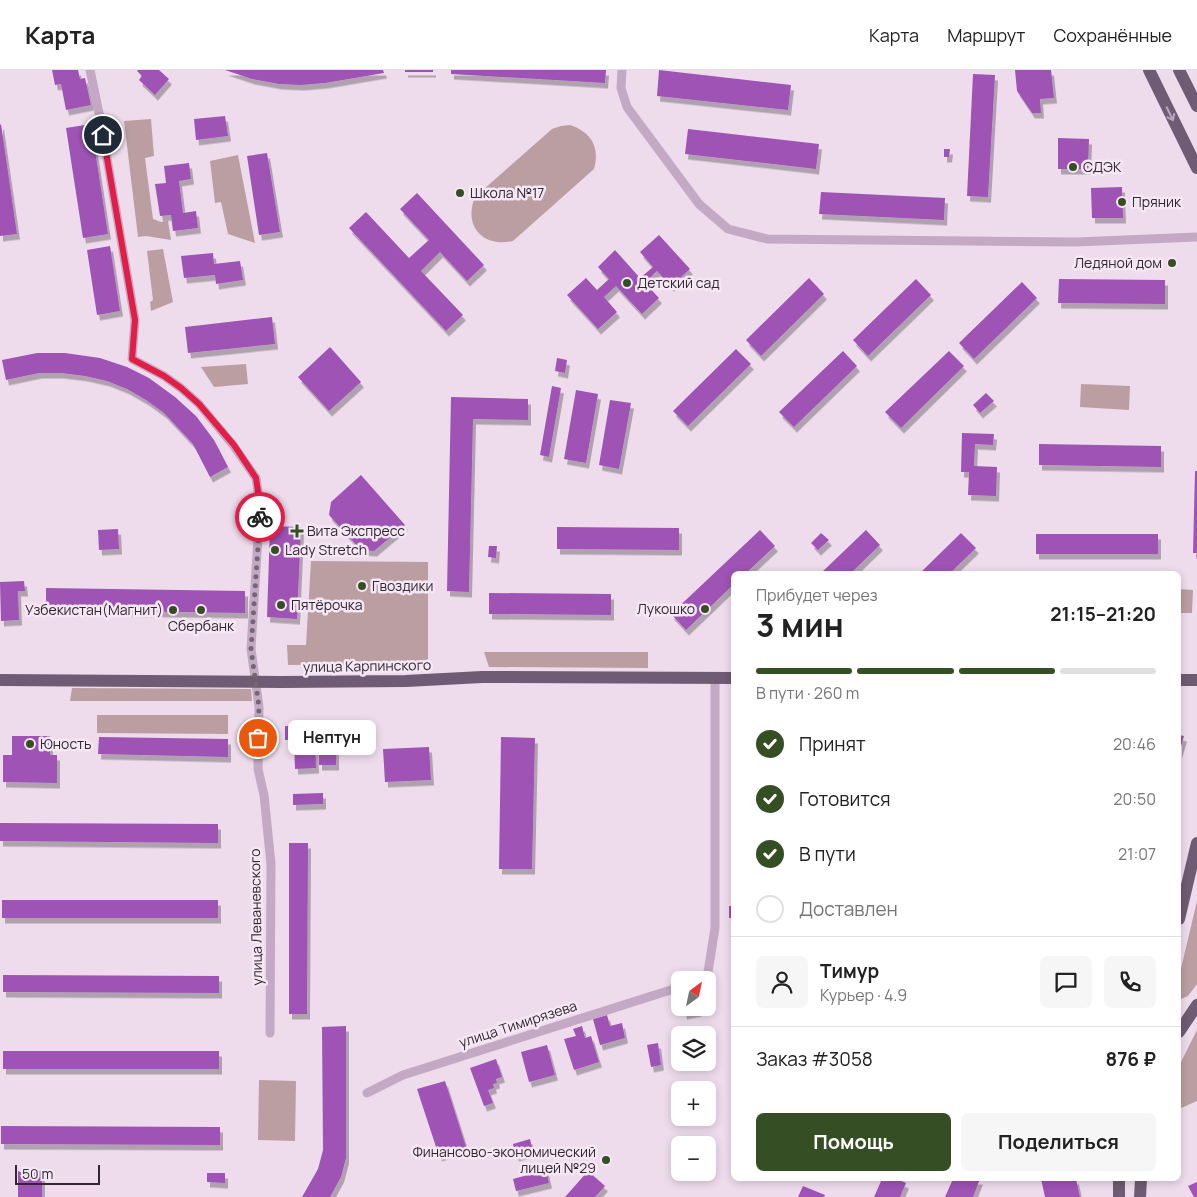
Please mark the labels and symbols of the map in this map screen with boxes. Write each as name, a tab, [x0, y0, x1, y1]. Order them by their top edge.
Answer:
one-way arrow	[1166, 106, 1176, 121]
pin	[82, 114, 124, 156]
place label: СДЭК	[1083, 157, 1122, 176]
marker: СДЭК	[1067, 161, 1079, 173]
place label: Школа №17	[470, 183, 544, 202]
marker: Школа №17	[454, 187, 466, 199]
place label: Пряник	[1132, 192, 1182, 211]
marker: Пряник	[1116, 196, 1128, 208]
place label: Ледяной дом	[1074, 253, 1162, 272]
marker: Ледяной дом	[1166, 257, 1178, 269]
place label: Детский сад	[637, 273, 720, 292]
marker: Детский сад	[621, 277, 633, 289]
courier	[235, 492, 285, 542]
place label: Вита Экспресс	[307, 521, 405, 540]
marker: Вита Экспресс	[291, 525, 303, 537]
place label: Lady Stretch	[285, 540, 367, 559]
marker: Lady Stretch	[269, 544, 281, 556]
place label: Гвоздики	[372, 576, 433, 595]
marker: Гвоздики	[356, 580, 368, 592]
place label: Пятёрочка	[291, 595, 363, 614]
marker: Пятёрочка	[275, 599, 287, 611]
place label: Лукошко	[637, 599, 695, 618]
place label: Узбекистан(Магнит)	[25, 600, 163, 619]
marker: Лукошко	[699, 603, 711, 615]
marker: Узбекистан(Магнит)	[167, 604, 179, 616]
marker: Сбербанк	[195, 604, 207, 616]
place label: Сбербанк	[168, 616, 235, 635]
street label: улица Карпинского	[303, 655, 431, 676]
pin	[237, 717, 279, 759]
callout: Нептун	[288, 720, 376, 756]
place label: Юность	[40, 734, 92, 753]
marker: Юность	[24, 738, 36, 750]
street label: улица Леваневского	[245, 848, 266, 986]
north arrow	[671, 971, 716, 1016]
street label: улица Тимирязева	[456, 996, 579, 1052]
place label: Финансово-экономический лицей №29	[413, 1142, 596, 1177]
marker: Финансово-экономический лицей №29	[600, 1154, 612, 1166]
scale bar	[15, 1162, 100, 1185]

